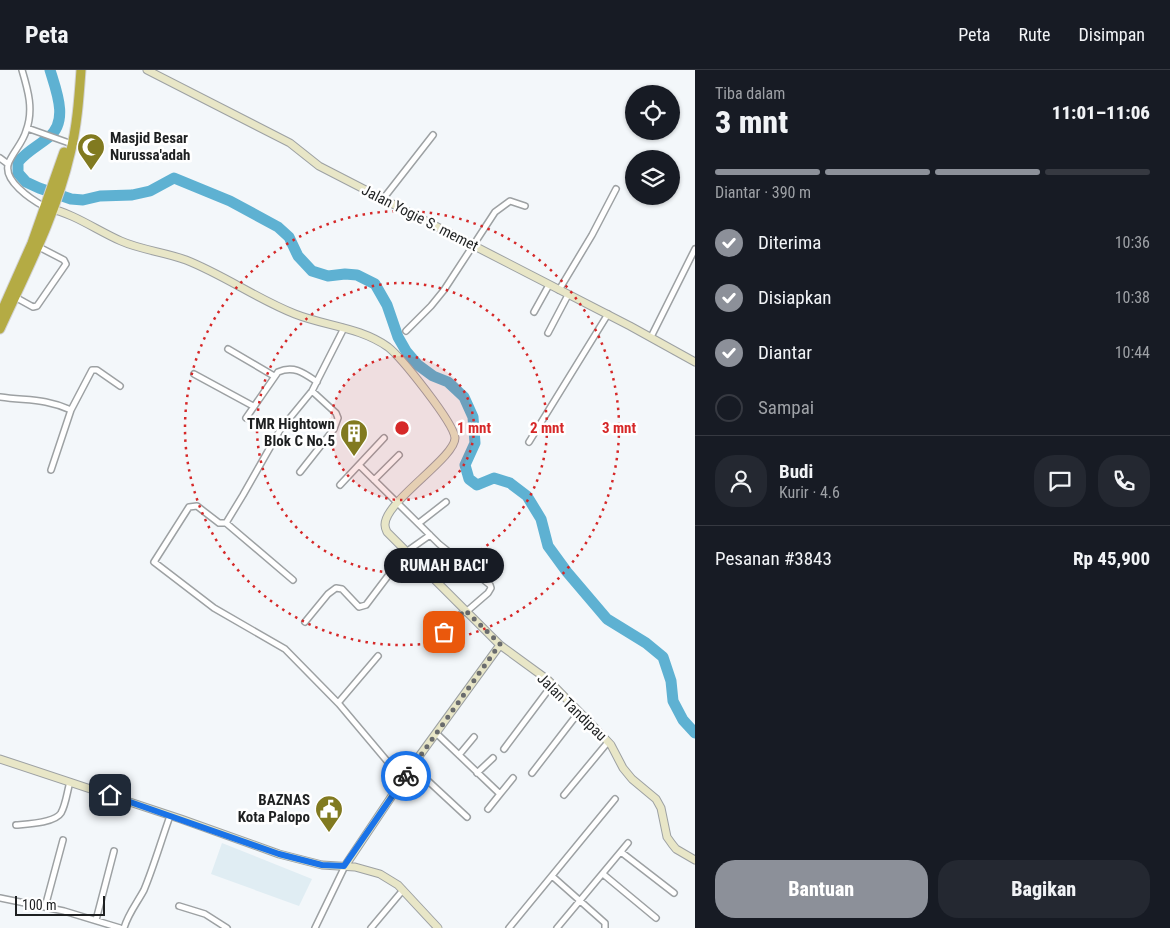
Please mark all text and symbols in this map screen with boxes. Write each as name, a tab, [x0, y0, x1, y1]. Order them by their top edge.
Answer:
text: Peta	[25, 21, 69, 49]
text: Peta	[958, 24, 990, 45]
text: Rute	[1018, 24, 1050, 45]
text: Disimpan	[1078, 24, 1145, 45]
text: Tiba dalam	[715, 84, 785, 103]
map controls	[625, 85, 680, 205]
button: locate	[625, 85, 680, 140]
text: 11:01–11:06	[1052, 101, 1150, 124]
text: 3 mnt	[715, 103, 788, 141]
place label: Masjid Besar Nurussa'adah	[110, 129, 190, 164]
mosque icon: Masjid Besar Nurussa'adah	[76, 132, 106, 171]
button: layers	[625, 150, 680, 205]
street label: Jalan Yogie S. memet	[359, 181, 481, 255]
text: Diantar · 390 m	[715, 183, 811, 202]
icon: check	[715, 229, 743, 257]
text: Diterima	[758, 231, 821, 254]
text: 10:36	[1115, 233, 1150, 252]
icon: check	[715, 284, 743, 312]
text: Disiapkan	[758, 286, 832, 309]
text: 10:38	[1115, 288, 1150, 307]
icon: check	[715, 339, 743, 367]
text: Diantar	[758, 341, 812, 364]
text: 10:44	[1115, 343, 1150, 362]
text: Sampai	[758, 396, 814, 419]
place label: TMR Hightown Blok C No.5	[247, 415, 335, 450]
building icon: TMR Hightown Blok C No.5	[339, 418, 369, 457]
centre of rings	[393, 419, 411, 437]
text: 1 mnt	[457, 419, 491, 437]
text: 2 mnt	[530, 419, 564, 437]
text: 3 mnt	[602, 419, 636, 437]
button: person	[715, 455, 767, 507]
button: chat	[1034, 455, 1086, 507]
button: phone	[1098, 455, 1150, 507]
text: Budi	[779, 460, 813, 483]
text: Kurir · 4.6	[779, 483, 840, 502]
callout: RUMAH BACI'	[384, 547, 504, 582]
text: Pesanan #3843	[715, 547, 832, 570]
text: Rp 45,900	[1073, 547, 1150, 570]
text: RUMAH BACI'	[400, 556, 488, 575]
pin	[423, 611, 465, 653]
icon: bag	[430, 618, 458, 646]
street label: Jalan Tandipau	[534, 669, 610, 745]
courier	[381, 751, 431, 801]
icon: bike	[392, 762, 420, 790]
pin	[89, 774, 131, 816]
icon: home	[96, 781, 124, 809]
place label: BAZNAS Kota Palopo	[238, 791, 310, 826]
public building icon: BAZNAS Kota Palopo	[314, 794, 344, 833]
button: Bantuan	[715, 860, 928, 918]
button: Bagikan	[938, 860, 1150, 918]
scale bar	[15, 893, 105, 916]
text: 100 m	[22, 897, 57, 913]

